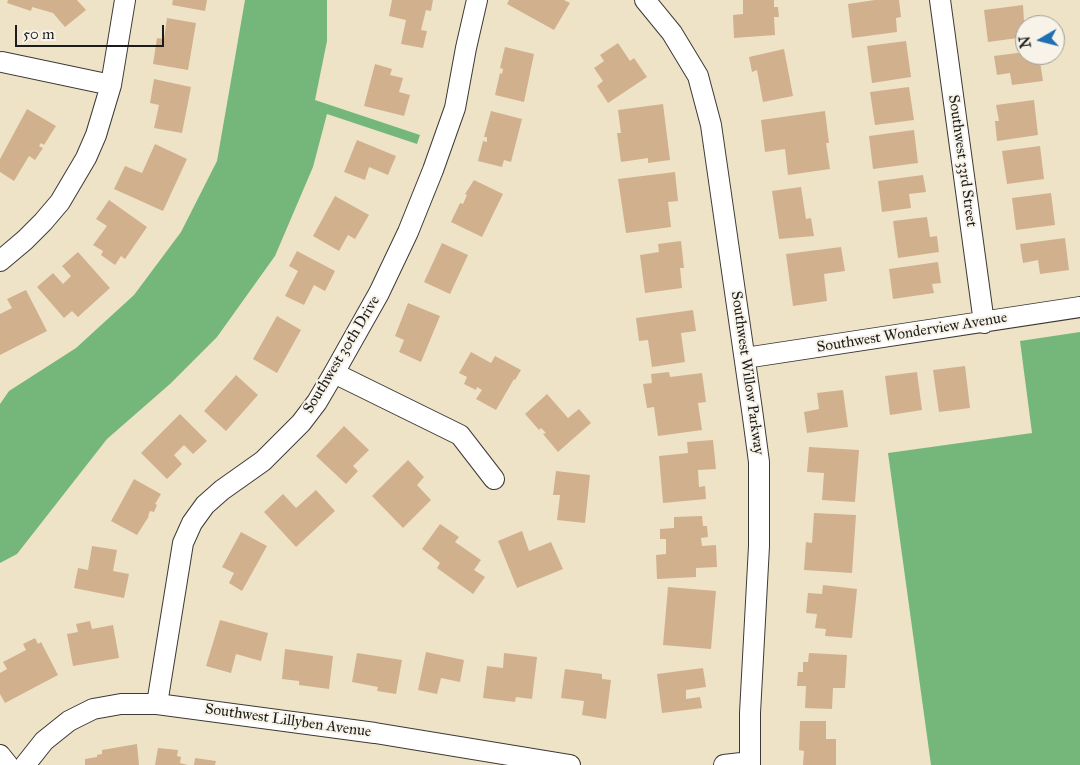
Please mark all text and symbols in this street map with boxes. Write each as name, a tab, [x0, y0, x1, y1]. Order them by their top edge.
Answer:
scale bar	[18, 15, 166, 47]
north arrow	[1015, 15, 1065, 65]
text: 50 m	[23, 25, 55, 43]
text: N	[1016, 35, 1035, 49]
street label: Southwest 33rd Street	[944, 94, 980, 228]
street label: Southwest Willow Parkway	[727, 290, 767, 456]
street label: Southwest 30th Drive	[300, 293, 384, 417]
street label: Southwest Wonderview Avenue	[816, 309, 1008, 357]
street label: Southwest Lillyben Avenue	[204, 700, 372, 742]

